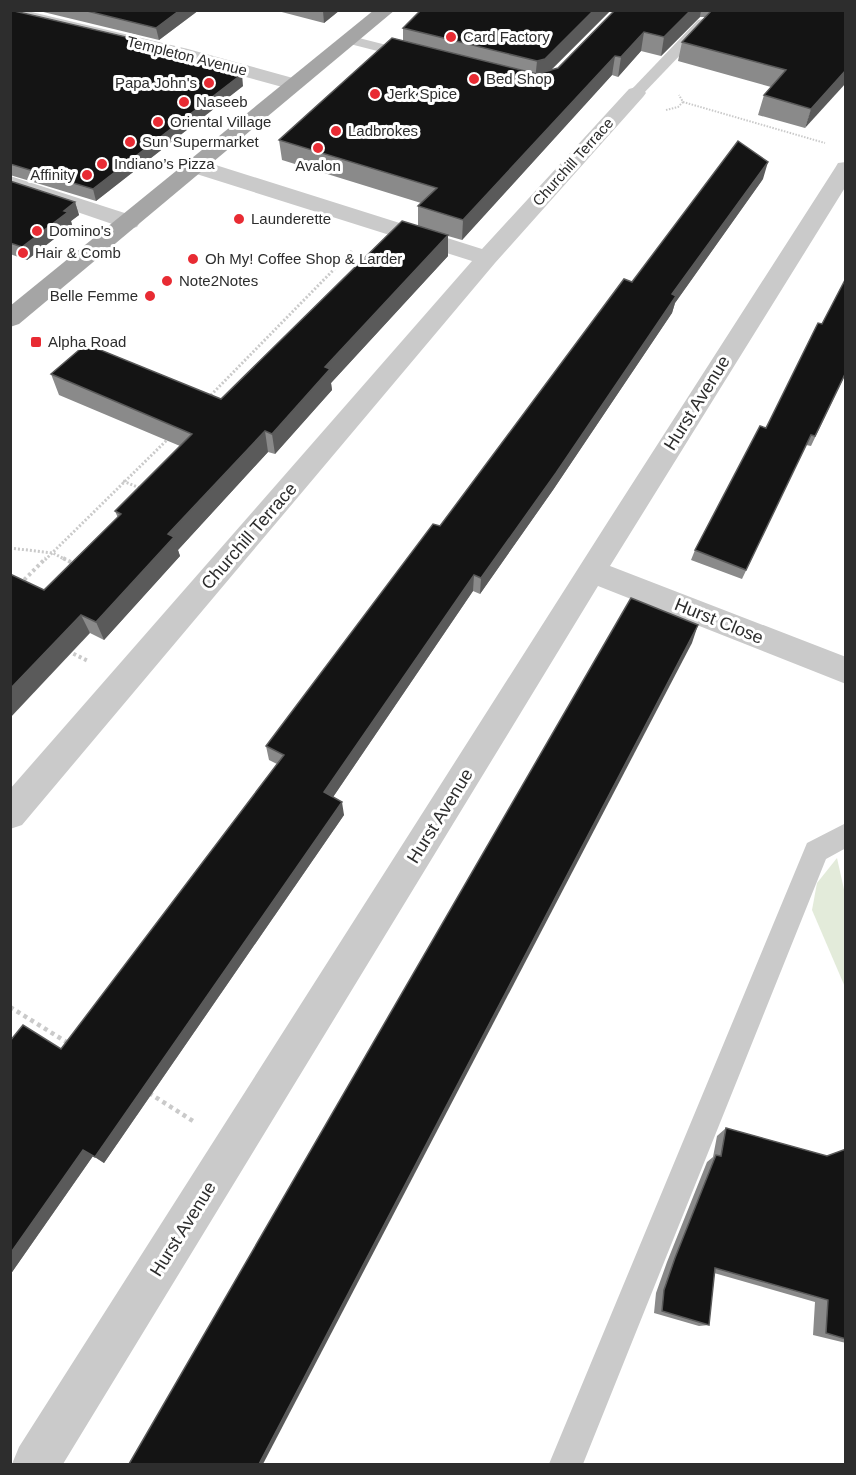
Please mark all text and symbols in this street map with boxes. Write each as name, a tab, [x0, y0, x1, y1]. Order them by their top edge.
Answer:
place label: Card Factory	[463, 28, 550, 45]
marker: Card Factory	[444, 30, 458, 44]
street label: Templeton Avenue	[125, 32, 249, 79]
place label: Bed Shop	[486, 70, 552, 87]
marker: Bed Shop	[467, 72, 481, 86]
place label: Papa John's	[115, 74, 197, 91]
marker: Papa John's	[202, 76, 216, 90]
place label: Jerk Spice	[387, 85, 457, 102]
marker: Jerk Spice	[368, 87, 382, 101]
place label: Naseeb	[196, 93, 248, 110]
marker: Naseeb	[177, 95, 191, 109]
place label: Oriental Village	[170, 113, 271, 130]
street label: Churchill Terrace	[529, 114, 617, 209]
marker: Oriental Village	[151, 115, 165, 129]
place label: Ladbrokes	[348, 122, 418, 139]
marker: Ladbrokes	[329, 124, 343, 138]
place label: Sun Supermarket	[142, 133, 260, 150]
marker: Sun Supermarket	[123, 135, 137, 149]
marker: Avalon	[311, 141, 325, 155]
place label: Indiano’s Pizza	[114, 155, 215, 172]
marker: Indiano’s Pizza	[95, 157, 109, 171]
place label: Avalon	[295, 157, 341, 174]
place label: Affinity	[30, 166, 75, 183]
marker: Affinity	[80, 168, 94, 182]
place label: Launderette	[251, 210, 331, 227]
marker: Launderette	[232, 212, 246, 226]
place label: Domino's	[49, 222, 111, 239]
marker: Domino's	[30, 224, 44, 238]
place label: Hair & Comb	[35, 244, 121, 261]
marker: Hair & Comb	[16, 246, 30, 260]
place label: Oh My! Coffee Shop & Larder	[205, 250, 402, 267]
marker: Oh My! Coffee Shop & Larder	[186, 252, 200, 266]
place label: Note2Notes	[179, 272, 258, 289]
marker: Note2Notes	[160, 274, 174, 288]
place label: Belle Femme	[50, 287, 138, 304]
marker: Belle Femme	[143, 289, 157, 303]
place label: Alpha Road	[48, 333, 126, 350]
marker: Alpha Road	[29, 335, 43, 349]
street label: Hurst Avenue	[660, 352, 734, 454]
street label: Churchill Terrace	[197, 479, 301, 593]
street label: Hurst Close	[672, 594, 766, 648]
street label: Hurst Avenue	[403, 765, 477, 867]
street label: Hurst Avenue	[146, 1178, 220, 1280]

